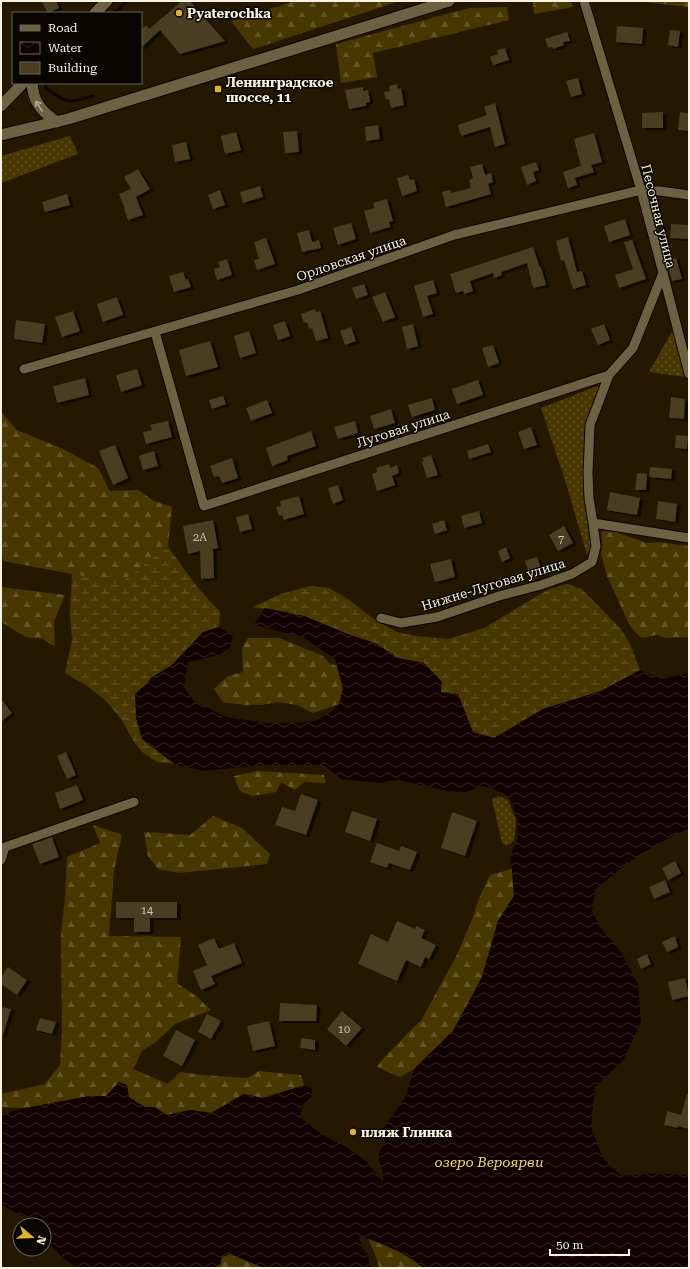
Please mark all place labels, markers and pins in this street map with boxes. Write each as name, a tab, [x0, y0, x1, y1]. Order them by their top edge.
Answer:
place label: Pyaterochka	[187, 6, 271, 21]
marker: Pyaterochka	[174, 8, 184, 18]
place label: Ленинградское шоссе, 11	[226, 75, 334, 105]
marker: Ленинградское шоссе, 11	[213, 84, 223, 94]
place label: пляж Глинка	[361, 1125, 452, 1140]
marker: пляж Глинка	[348, 1127, 358, 1137]

